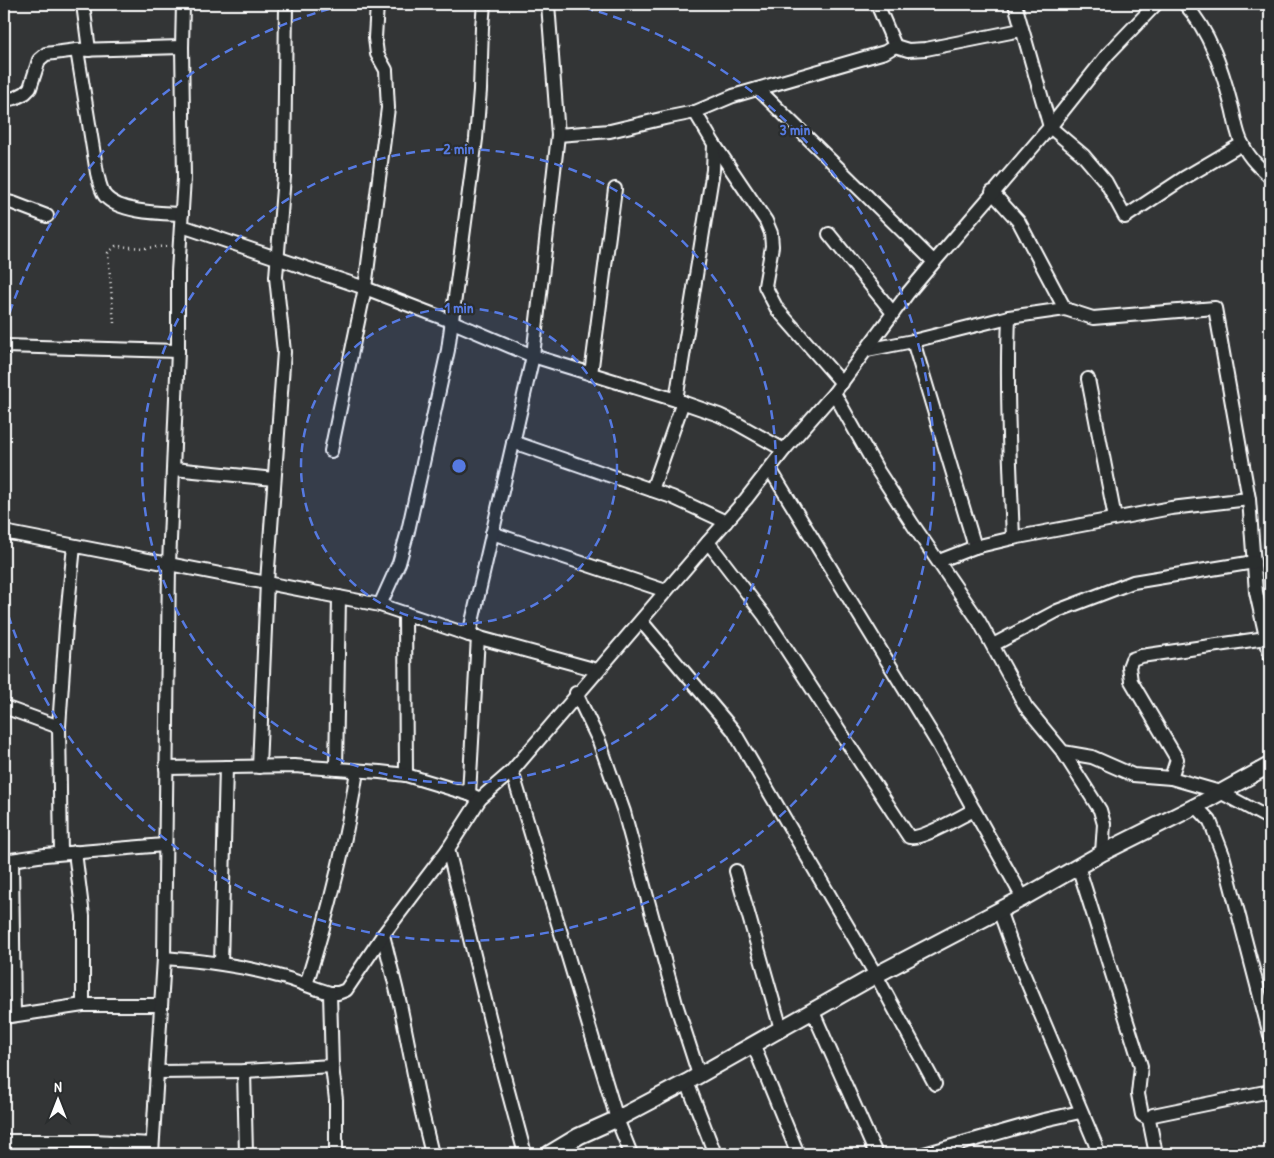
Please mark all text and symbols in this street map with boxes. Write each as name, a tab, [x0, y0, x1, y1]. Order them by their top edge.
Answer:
text: 3 min	[780, 119, 810, 140]
text: 2 min	[444, 138, 475, 159]
text: 1 min	[444, 297, 474, 318]
centre of rings	[450, 457, 468, 475]
north arrow	[32, 1076, 82, 1126]
text: N	[54, 1077, 62, 1096]

